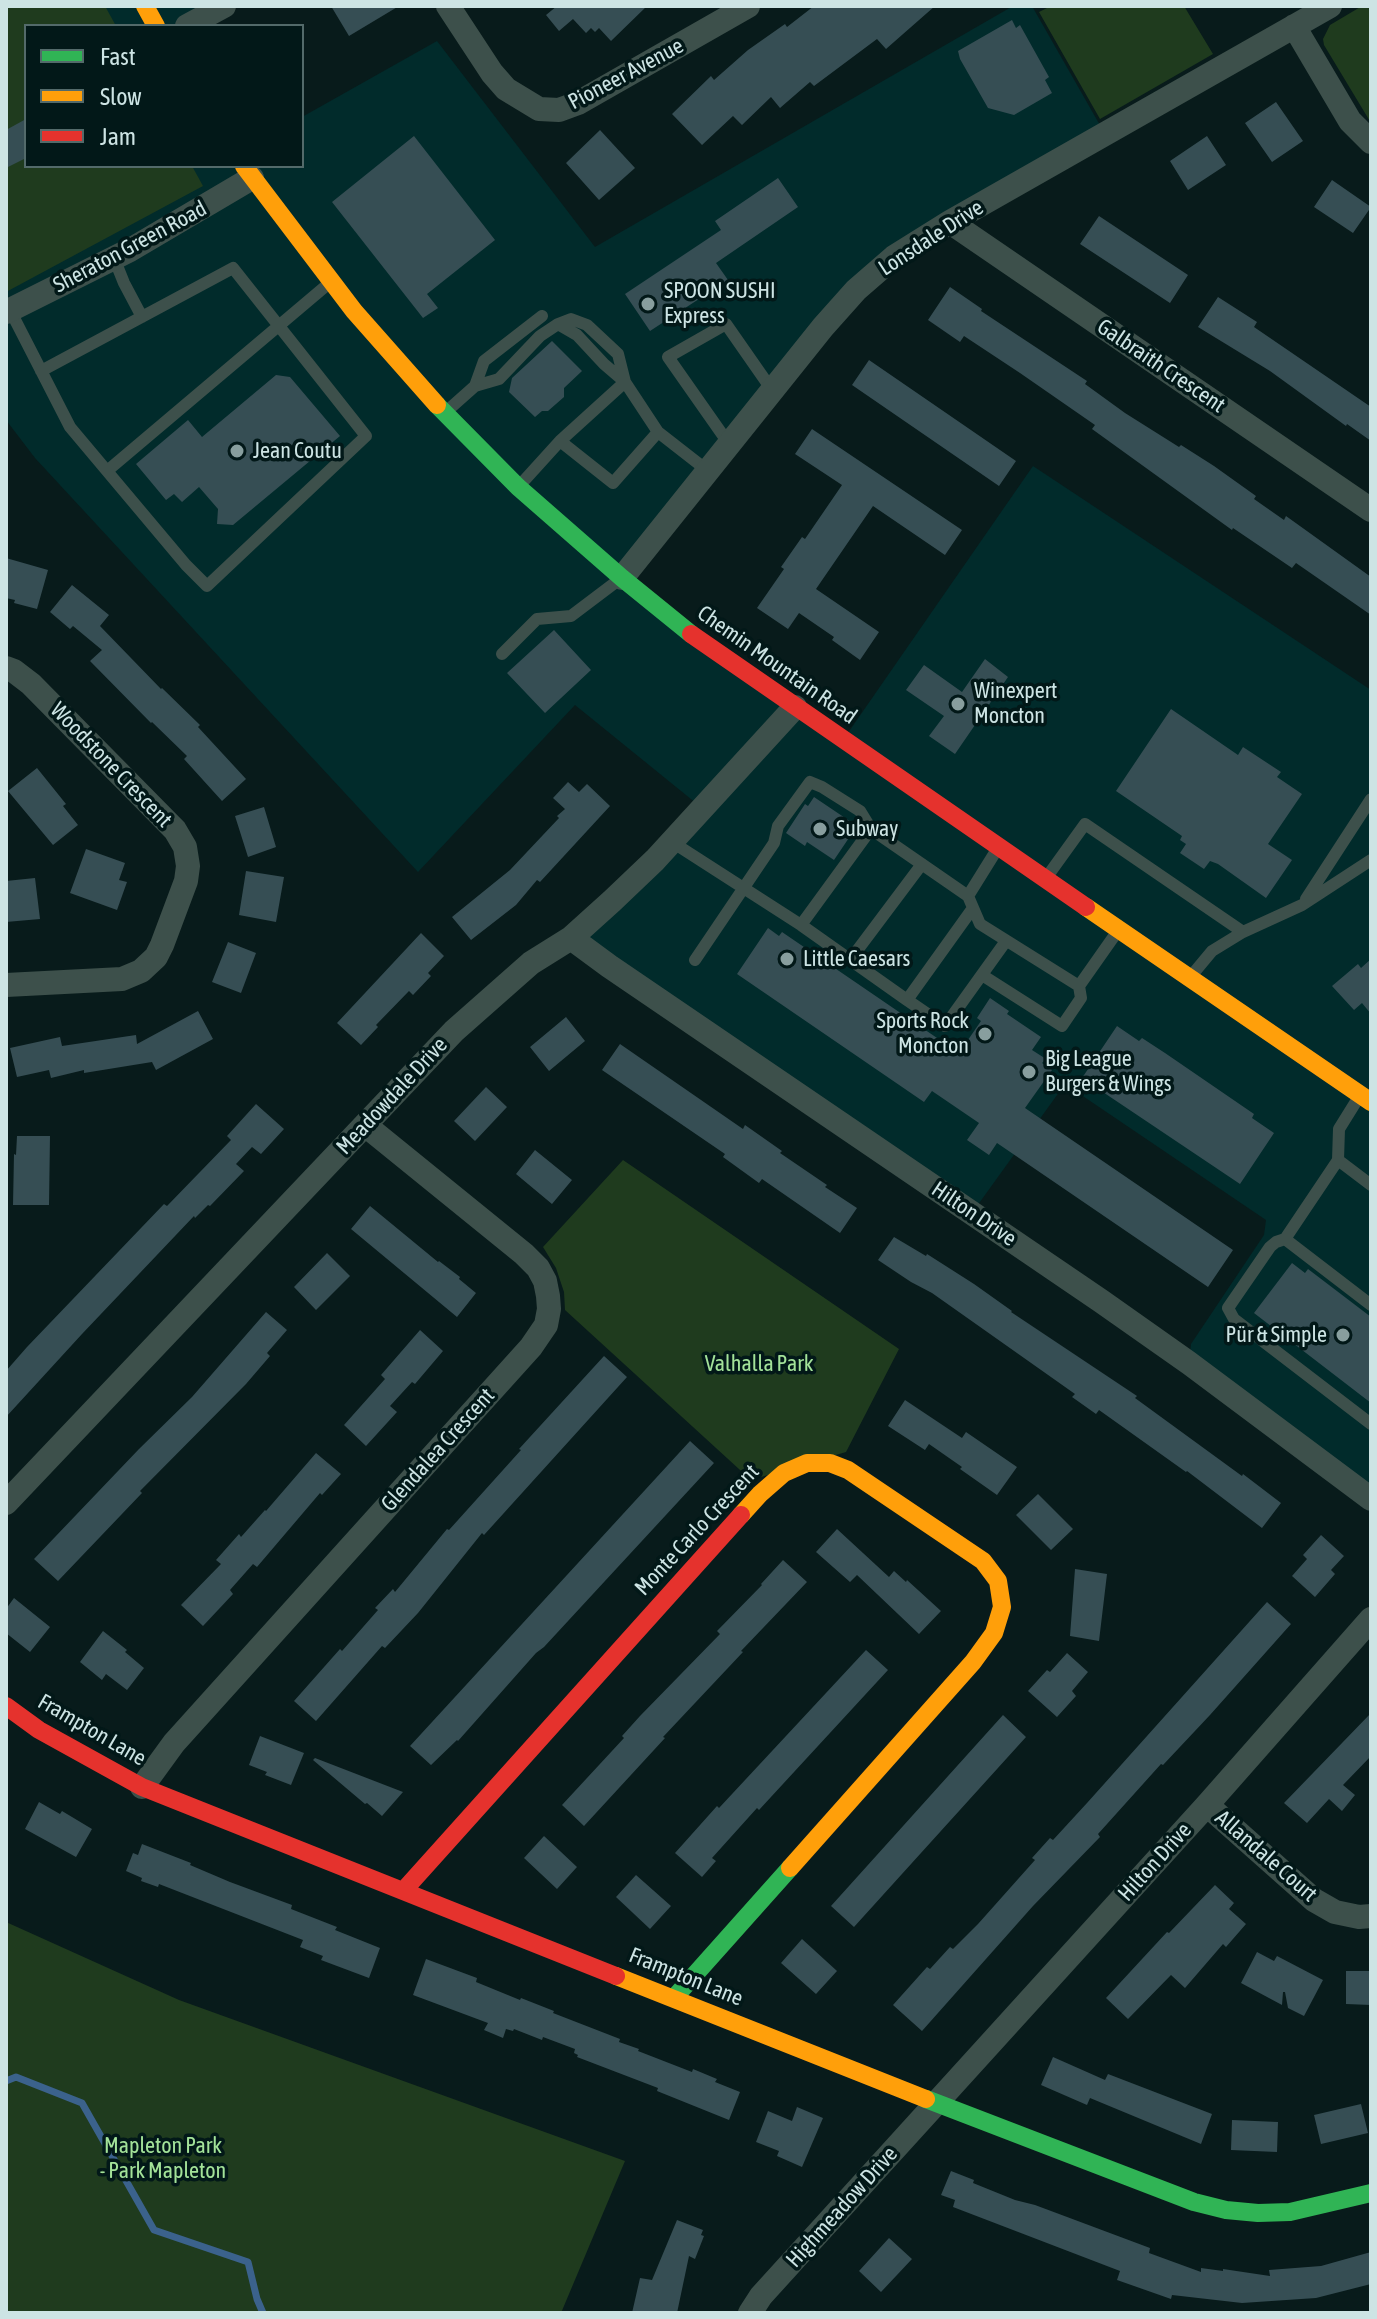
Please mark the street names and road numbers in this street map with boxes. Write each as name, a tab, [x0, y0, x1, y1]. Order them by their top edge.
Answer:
street label: Pioneer Avenue	[564, 33, 688, 115]
street label: Lonsdale Drive	[874, 194, 988, 282]
street label: Sheraton Green Road	[49, 195, 211, 299]
street label: Galbraith Crescent	[1092, 313, 1230, 419]
street label: Chemin Mountain Road	[692, 600, 862, 730]
street label: Woodstone Crescent	[45, 697, 177, 833]
street label: Meadowdale Drive	[331, 1032, 453, 1160]
street label: Hilton Drive	[927, 1176, 1021, 1252]
street label: Glendalea Crescent	[376, 1383, 500, 1517]
street label: Monte Carlo Crescent	[629, 1459, 765, 1601]
street label: Frampton Lane	[33, 1688, 151, 1772]
street label: Allandale Court	[1210, 1805, 1322, 1907]
street label: Hilton Drive	[1113, 1817, 1197, 1907]
street label: Frampton Lane	[625, 1942, 747, 2012]
street label: Highmeadow Drive	[781, 2141, 903, 2273]

